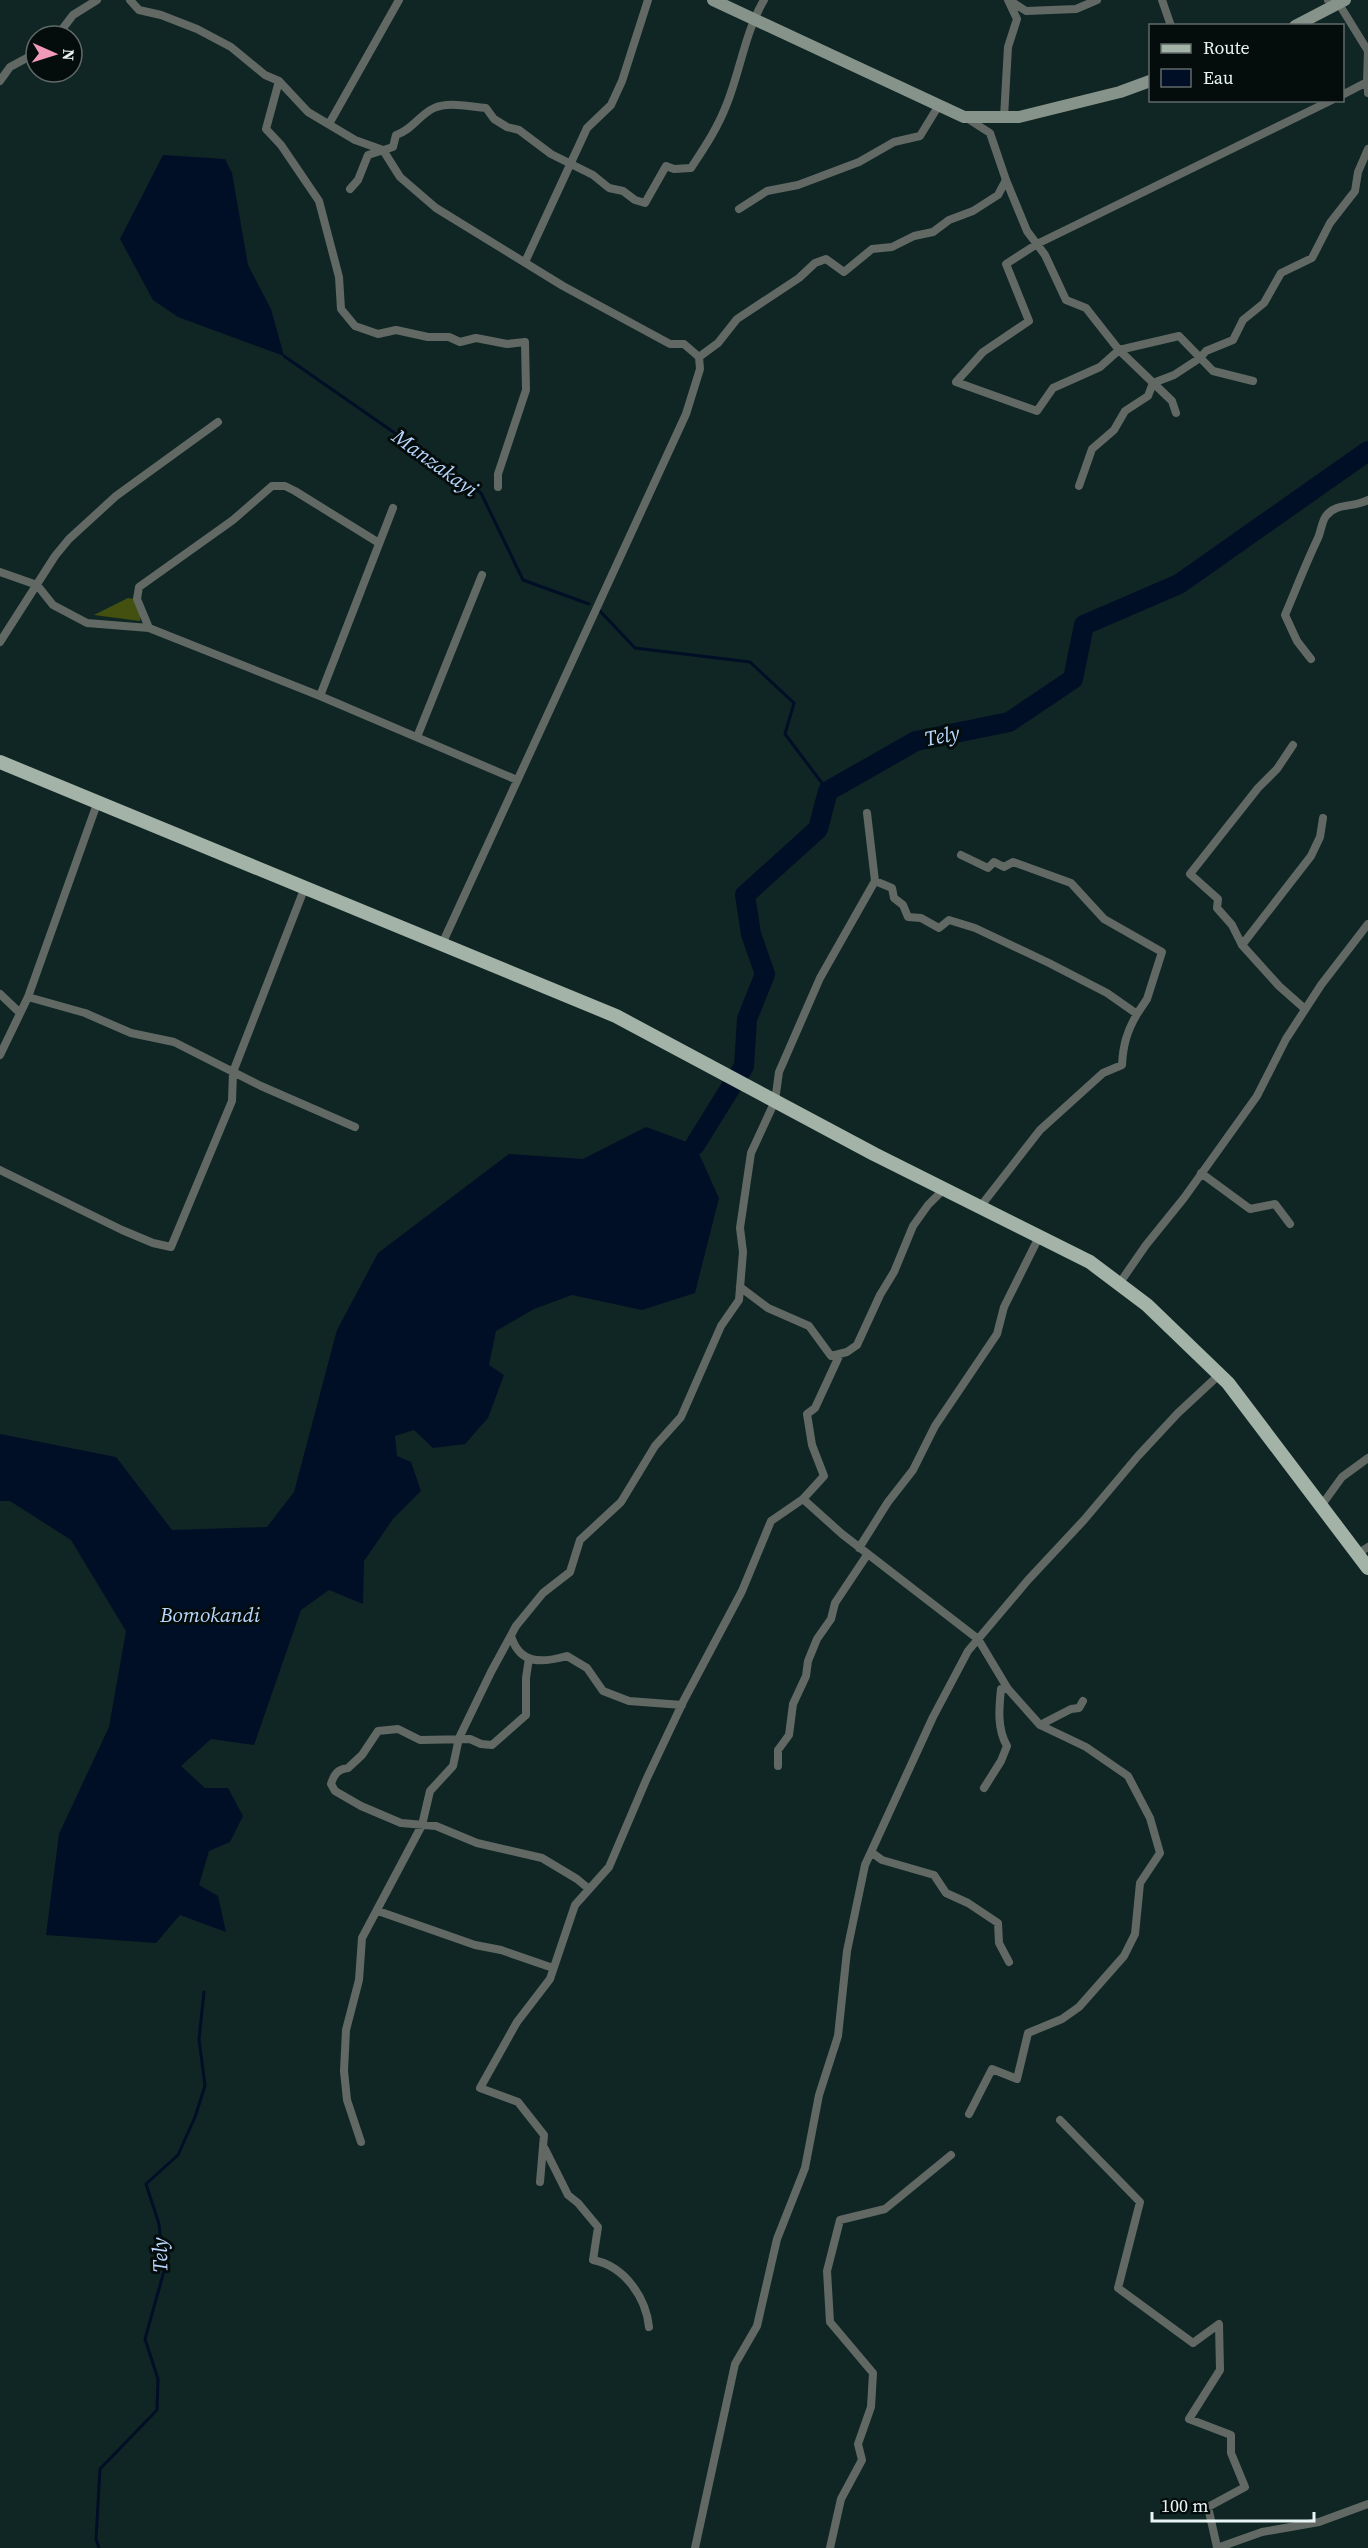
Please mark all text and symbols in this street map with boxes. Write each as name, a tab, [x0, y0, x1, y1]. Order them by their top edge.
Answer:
north arrow	[24, 24, 84, 84]
legend	[1149, 24, 1344, 102]
text: Route	[1203, 35, 1250, 60]
text: N	[58, 48, 80, 62]
text: Eau	[1203, 65, 1234, 90]
water label: Manzakayi	[386, 421, 484, 504]
water label: Tely	[922, 718, 963, 753]
water label: Bomokandi	[159, 1600, 261, 1629]
water label: Tely	[144, 2236, 175, 2273]
scale bar	[1152, 2485, 1314, 2523]
text: 100 m	[1161, 2493, 1208, 2518]

